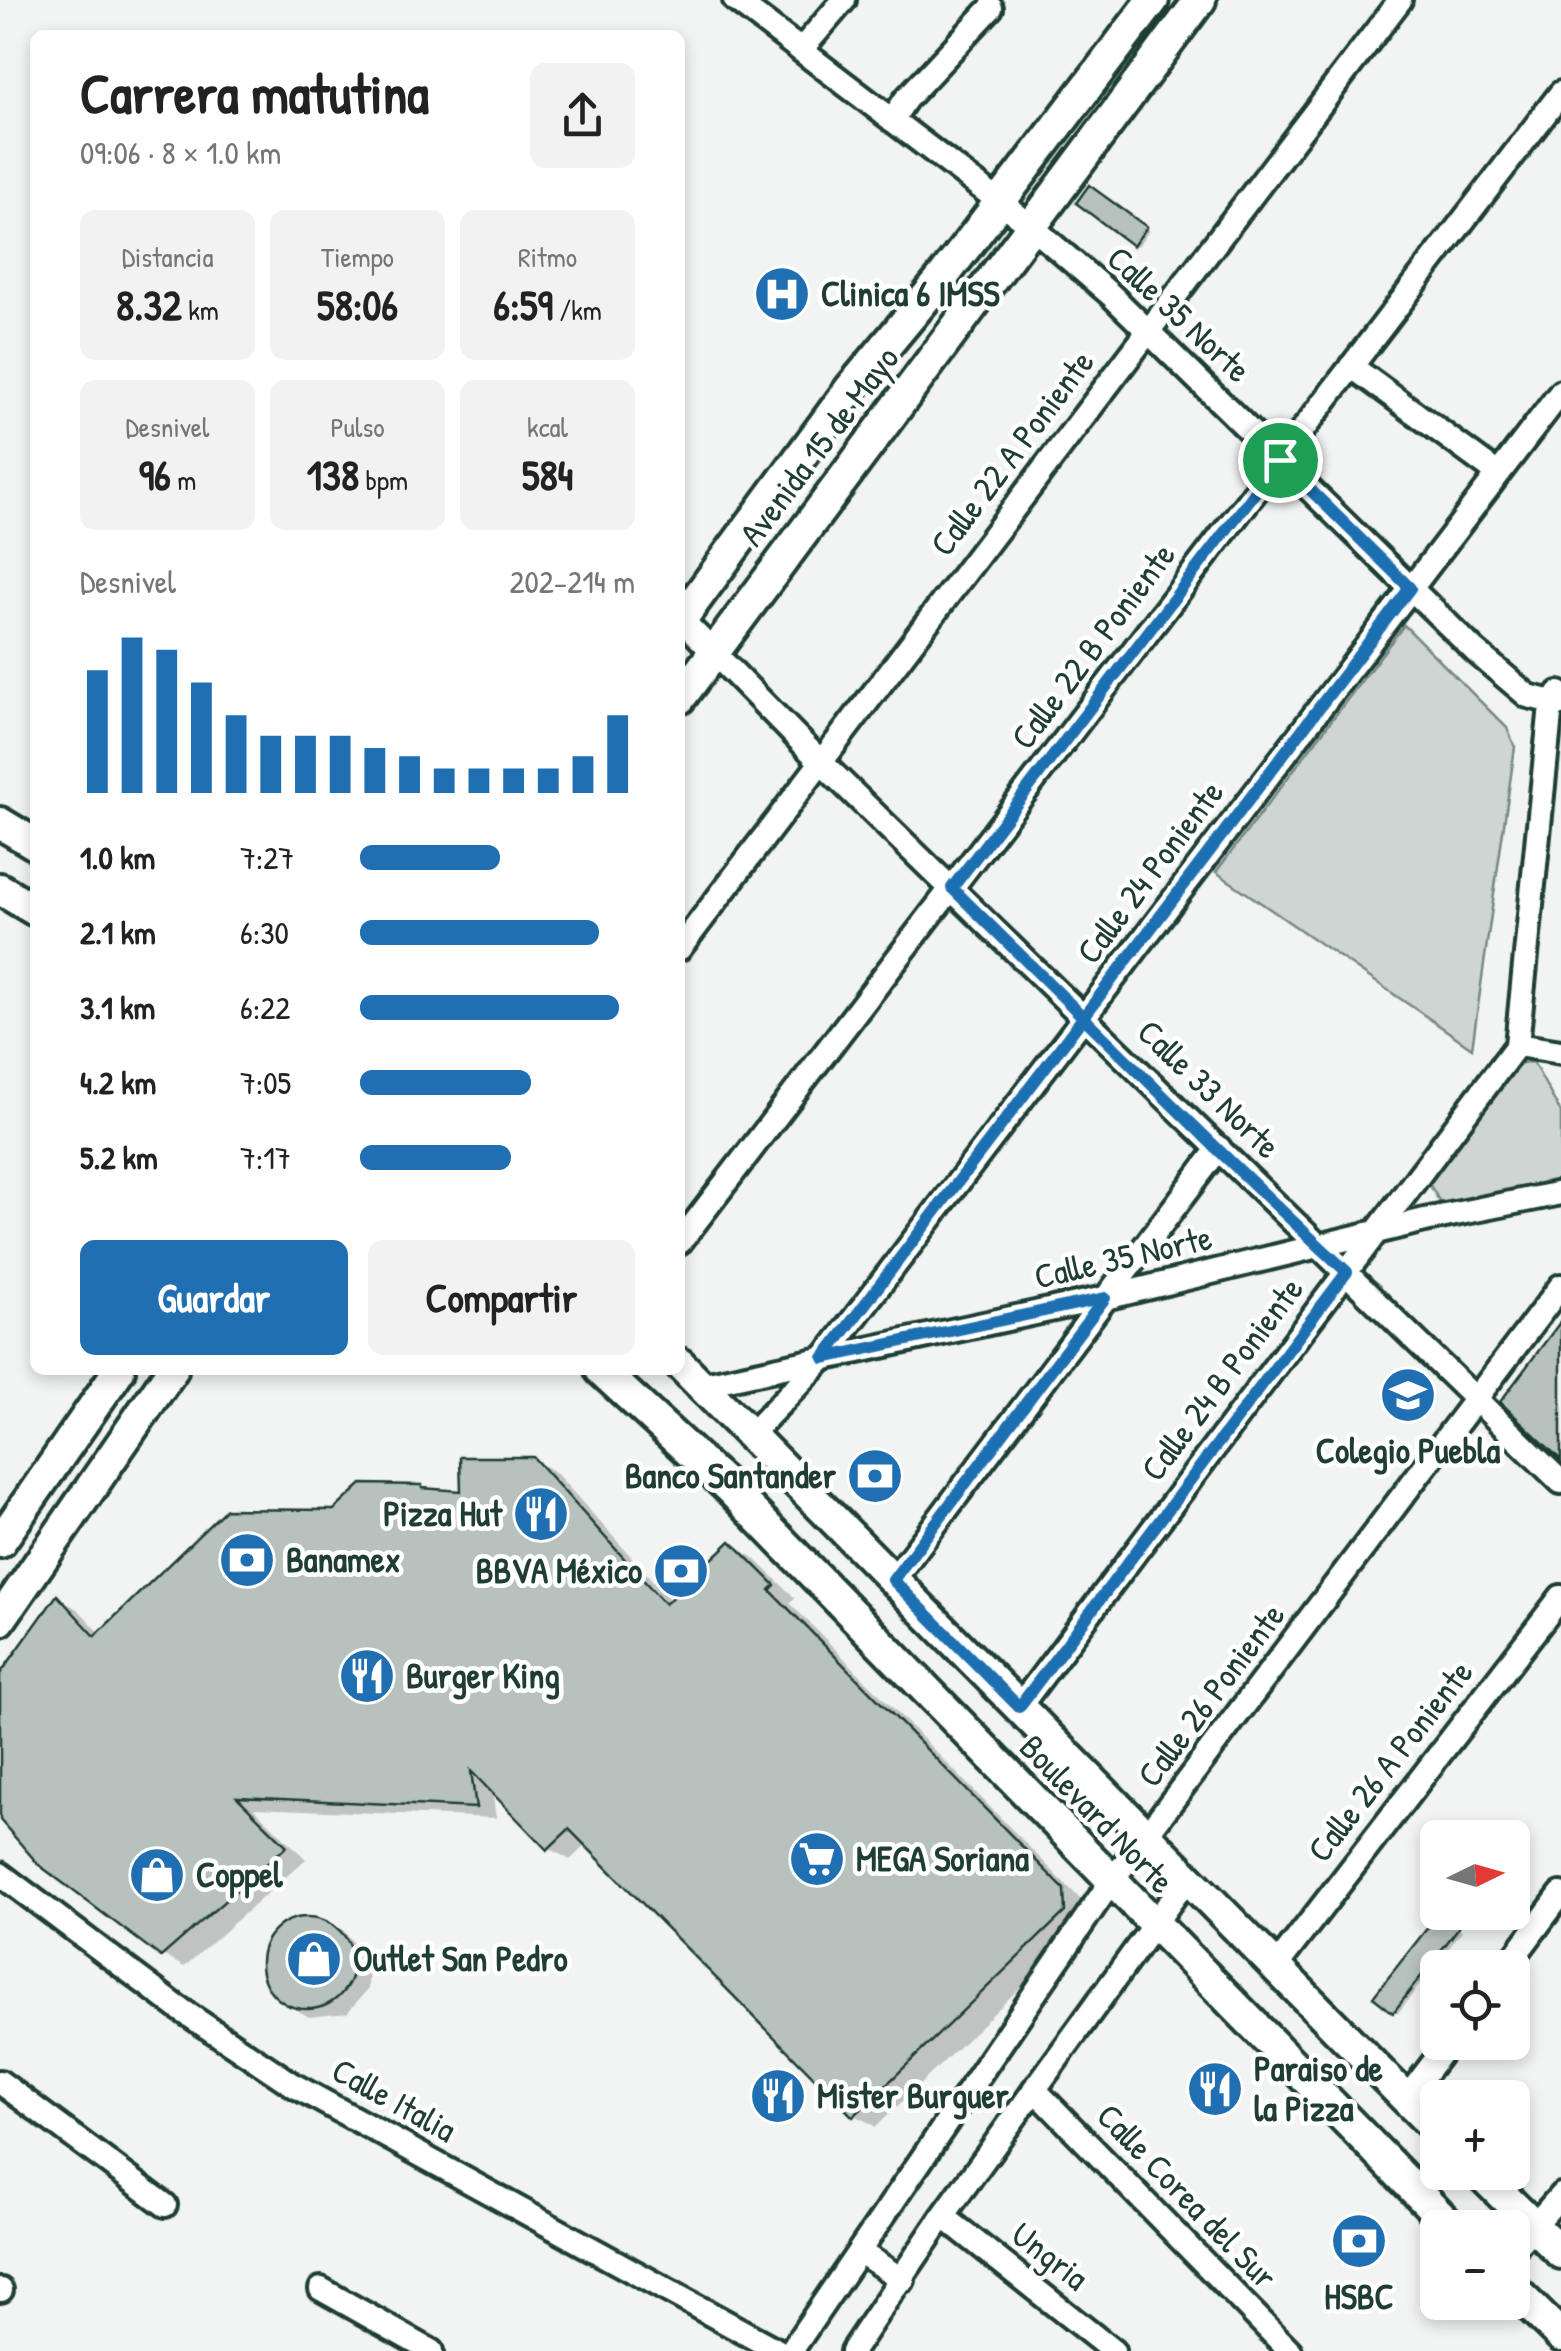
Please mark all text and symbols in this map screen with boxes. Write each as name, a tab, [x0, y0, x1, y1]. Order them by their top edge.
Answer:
text: Carrera matutina	[80, 56, 429, 130]
button: share	[530, 63, 635, 168]
text: 09:06 · 8 × 1.0 km	[80, 131, 281, 174]
street label: Calle 35 Norte	[1097, 235, 1261, 392]
text: Distancia	[122, 238, 213, 276]
text: Tiempo	[321, 238, 394, 276]
text: Ritmo	[518, 238, 577, 276]
hospital icon: Clinica 6 IMSS	[752, 264, 812, 324]
place label: Clinica 6 IMSS	[821, 270, 1000, 317]
text: 8.32	[116, 276, 182, 333]
text: 58:06	[317, 276, 398, 333]
text: 6:59	[493, 276, 553, 333]
text: km	[182, 291, 219, 329]
text: /km	[553, 291, 602, 329]
street label: Avenida 15 de Mayo	[728, 336, 909, 555]
street label: Calle 22 A Poniente	[919, 340, 1104, 565]
text: Desnivel	[126, 408, 209, 446]
text: Pulso	[330, 408, 385, 446]
text: kcal	[527, 408, 568, 446]
pin	[1238, 418, 1323, 503]
icon: arrive	[1253, 433, 1308, 488]
text: 96	[139, 446, 171, 503]
text: 138	[307, 446, 359, 503]
text: 584	[522, 446, 573, 503]
text: m	[171, 461, 196, 499]
text: bpm	[359, 461, 408, 499]
street label: Calle 22 B Poniente	[1000, 533, 1186, 758]
text: Desnivel	[80, 560, 176, 603]
text: 202–214 m	[510, 560, 635, 603]
street label: Calle 24 Poniente	[1065, 771, 1234, 973]
text: 1.0 km	[80, 836, 155, 879]
text: 7:27	[240, 836, 294, 879]
text: 2.1 km	[80, 911, 156, 954]
text: 6:30	[240, 911, 289, 954]
text: 3.1 km	[80, 986, 155, 1029]
text: 6:22	[240, 986, 290, 1029]
street label: Calle 33 Norte	[1128, 1009, 1291, 1169]
text: 4.2 km	[80, 1061, 156, 1104]
text: 7:05	[240, 1061, 291, 1104]
text: 5.2 km	[80, 1136, 158, 1179]
text: 7:17	[240, 1136, 291, 1179]
street label: Calle 35 Norte	[1030, 1213, 1216, 1300]
button: Guardar	[80, 1240, 348, 1355]
button: Compartir	[368, 1240, 635, 1355]
street label: Calle 24 B Poniente	[1130, 1267, 1314, 1490]
school or university icon: Colegio Puebla	[1378, 1365, 1438, 1425]
place label: Colegio Puebla	[1316, 1427, 1500, 1475]
bank icon: Banco Santander	[845, 1446, 905, 1506]
place label: Banco Santander	[625, 1452, 837, 1499]
restaurant icon: Pizza Hut	[511, 1484, 571, 1544]
place label: Pizza Hut	[383, 1490, 503, 1537]
bank icon: Banamex	[217, 1530, 277, 1590]
place label: Banamex	[286, 1536, 400, 1583]
bank icon: BBVA México	[651, 1541, 711, 1601]
place label: BBVA México	[476, 1547, 642, 1594]
street label: Calle 26 Poniente	[1126, 1593, 1295, 1796]
restaurant icon: Burger King	[337, 1646, 397, 1706]
street label: Calle 26 A Poniente	[1296, 1650, 1483, 1871]
place label: Burger King	[406, 1652, 560, 1700]
street label: Boulevard Norte	[1010, 1724, 1185, 1903]
north arrow	[1420, 1820, 1530, 1930]
map controls	[1420, 1820, 1530, 2320]
supermarket icon: MEGA Soriana	[787, 1829, 847, 1889]
place label: MEGA Soriana	[856, 1835, 1029, 1882]
shop icon: Coppel	[127, 1845, 187, 1905]
place label: Coppel	[196, 1851, 283, 1899]
shop icon: Outlet San Pedro	[284, 1929, 344, 1989]
place label: Outlet San Pedro	[353, 1935, 567, 1982]
button: locate	[1420, 1950, 1530, 2060]
place label: Paraiso de la Pizza	[1254, 2045, 1383, 2132]
street label: Calle Italia	[324, 2046, 465, 2153]
restaurant icon: Paraiso de la Pizza	[1185, 2059, 1245, 2119]
restaurant icon: Mister Burguer	[748, 2066, 808, 2126]
place label: Mister Burguer	[817, 2072, 1009, 2120]
button: +	[1420, 2080, 1530, 2190]
street label: Calle Corea del Sur	[1087, 2093, 1288, 2299]
button: −	[1420, 2210, 1530, 2320]
street label: Ungria	[1002, 2211, 1099, 2301]
bank icon: HSBC	[1329, 2211, 1389, 2271]
place label: HSBC	[1324, 2273, 1394, 2320]

